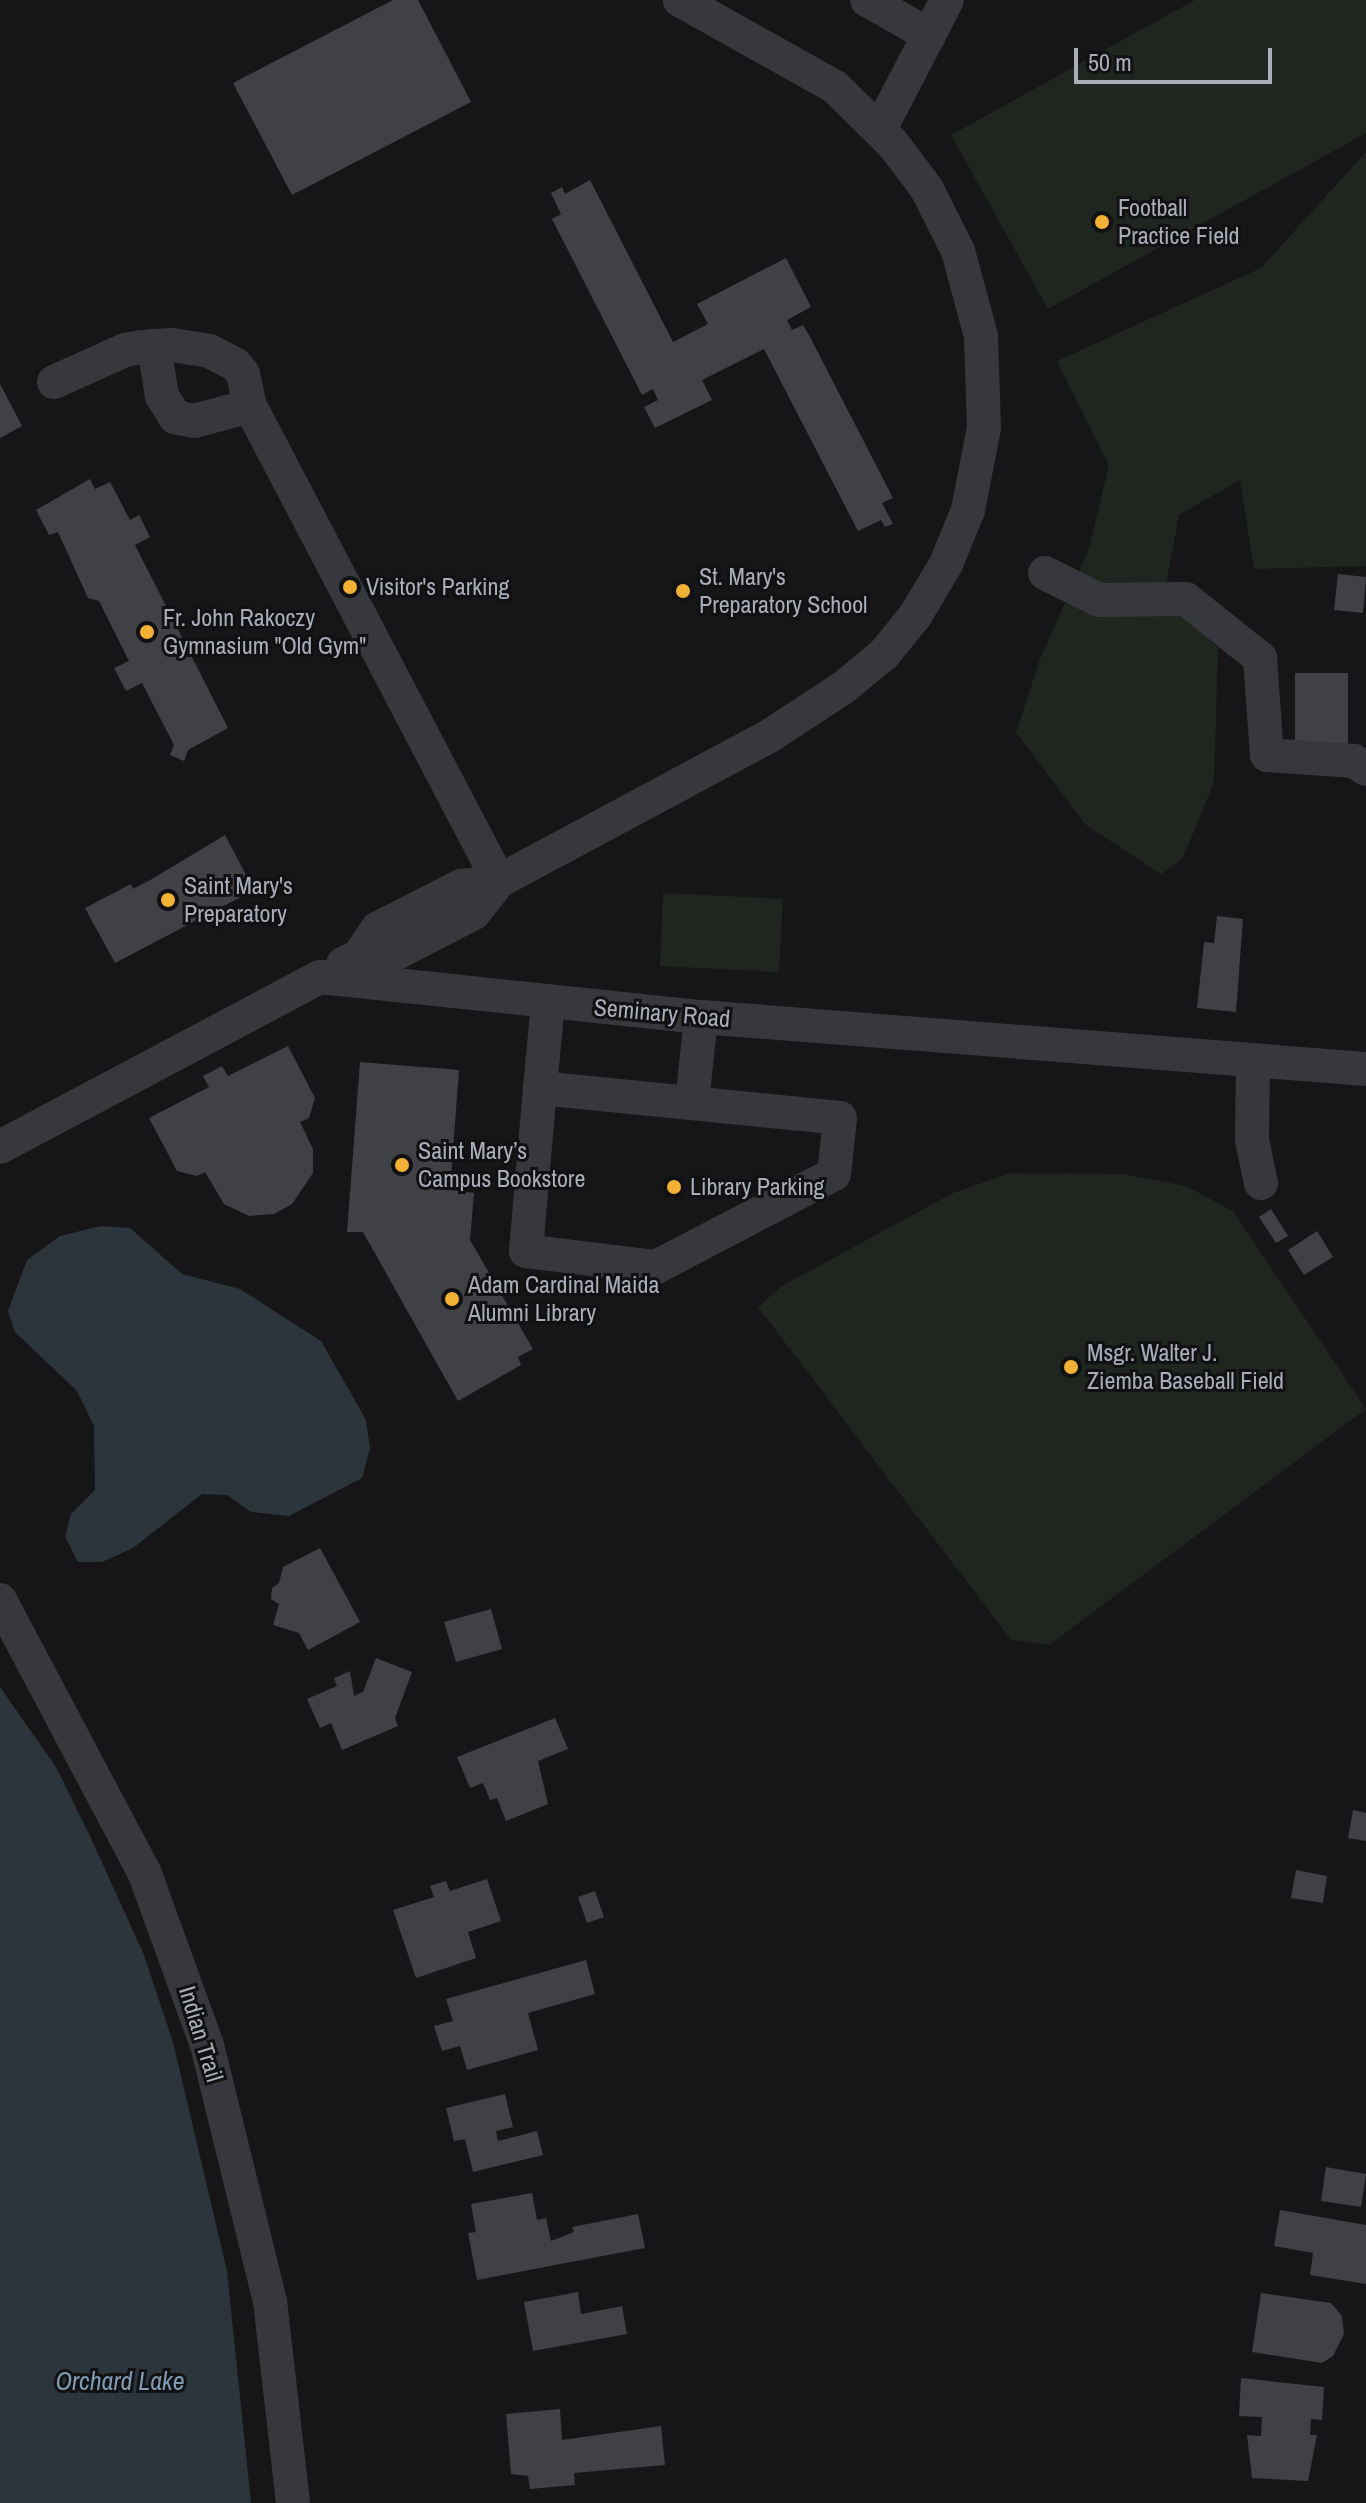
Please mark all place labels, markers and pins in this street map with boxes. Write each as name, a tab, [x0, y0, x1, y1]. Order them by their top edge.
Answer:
place label: Football Practice Field	[1118, 194, 1239, 250]
marker: Football Practice Field	[1093, 213, 1111, 231]
place label: St. Mary's Preparatory School	[699, 563, 867, 619]
place label: Visitor's Parking	[366, 573, 509, 601]
marker: Visitor's Parking	[341, 578, 359, 596]
marker: St. Mary's Preparatory School	[674, 582, 692, 600]
place label: Fr. John Rakoczy Gymnasium "Old Gym"	[163, 604, 366, 660]
marker: Fr. John Rakoczy Gymnasium "Old Gym"	[138, 623, 156, 641]
place label: Saint Mary's Preparatory	[184, 872, 293, 928]
marker: Saint Mary's Preparatory	[159, 891, 177, 909]
place label: Saint Mary’s Campus Bookstore	[418, 1137, 585, 1193]
marker: Saint Mary’s Campus Bookstore	[393, 1156, 411, 1174]
place label: Library Parking	[690, 1173, 825, 1201]
marker: Library Parking	[665, 1178, 683, 1196]
place label: Adam Cardinal Maida Alumni Library	[468, 1271, 659, 1327]
marker: Adam Cardinal Maida Alumni Library	[443, 1290, 461, 1308]
place label: Msgr. Walter J. Ziemba Baseball Field	[1087, 1339, 1284, 1395]
marker: Msgr. Walter J. Ziemba Baseball Field	[1062, 1358, 1080, 1376]

